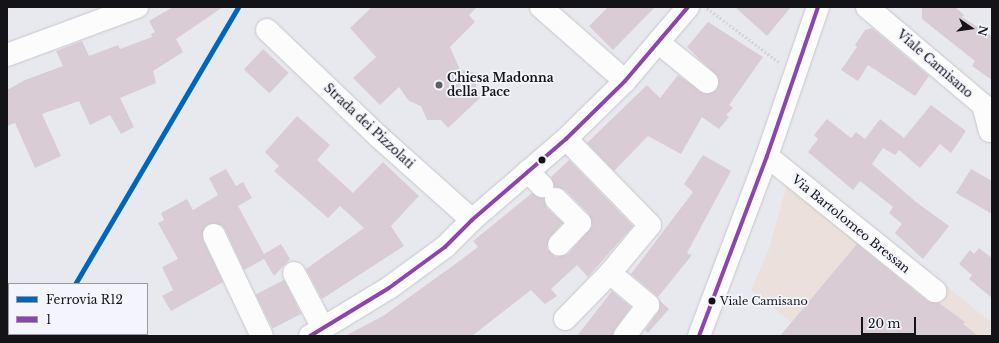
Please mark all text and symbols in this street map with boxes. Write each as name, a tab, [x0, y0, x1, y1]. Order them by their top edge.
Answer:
north arrow	[951, 8, 991, 48]
text: N	[975, 24, 991, 37]
street label: Viale Camisano	[894, 27, 976, 101]
place label: Chiesa Madonna della Pace	[447, 71, 554, 99]
street label: Strada dei Pizzolati	[321, 80, 417, 172]
marker: Chiesa Madonna della Pace	[434, 80, 444, 90]
unlabelled marker	[537, 155, 547, 165]
street label: Via Bartolomeo Bressan	[789, 172, 913, 276]
legend	[8, 283, 148, 335]
text: Ferrovia R12	[46, 292, 123, 307]
place label: Viale Camisano	[720, 294, 808, 308]
marker: Viale Camisano	[707, 296, 717, 306]
scale bar	[863, 309, 918, 335]
text: 1	[46, 312, 51, 327]
text: 20 m	[868, 316, 900, 331]

